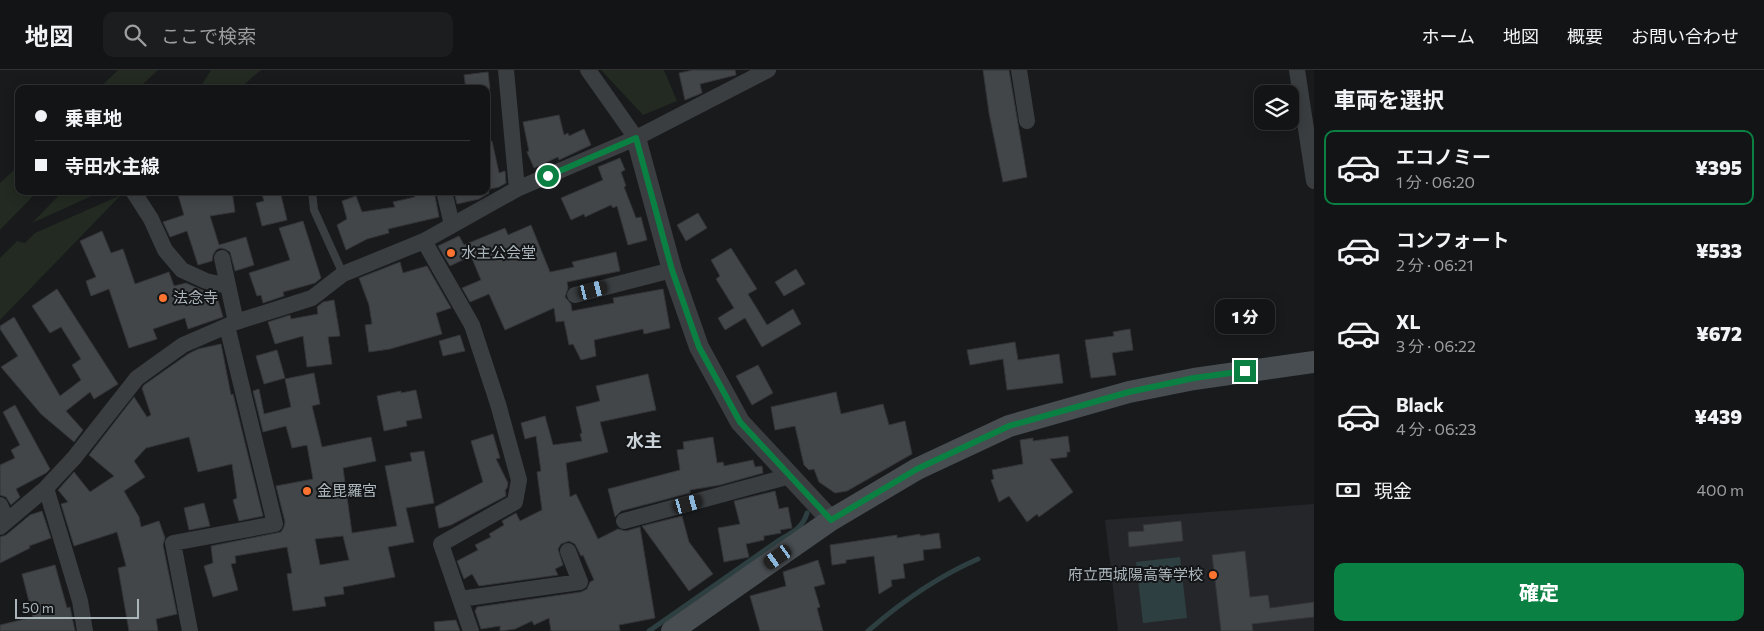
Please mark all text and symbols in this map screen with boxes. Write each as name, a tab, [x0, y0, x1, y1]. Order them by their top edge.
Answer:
search box	[103, 12, 453, 57]
text: 地図	[25, 21, 73, 50]
icon: search	[121, 21, 149, 49]
text: ここで検索	[161, 24, 256, 47]
text: ホーム	[1422, 25, 1475, 47]
text: 地図	[1503, 25, 1539, 47]
text: 概要	[1567, 25, 1603, 47]
text: お問い合わせ	[1631, 25, 1739, 47]
map controls	[1254, 85, 1299, 130]
button: layers	[1254, 85, 1299, 130]
text: 車両を選択	[1334, 86, 1444, 113]
text: 乗車地	[65, 106, 122, 129]
icon: car	[1336, 145, 1381, 190]
text: エコノミー	[1396, 145, 1491, 168]
text: 寺田水主線	[65, 154, 160, 177]
text: ¥395	[1695, 156, 1742, 179]
route start	[537, 165, 559, 187]
text: 1 分 · 06:20	[1396, 172, 1475, 191]
icon: car	[1336, 228, 1381, 273]
text: コンフォート	[1396, 228, 1509, 251]
text: ¥533	[1696, 239, 1742, 262]
place label: 水主公会堂	[461, 243, 536, 261]
marker: 水主公会堂	[445, 247, 457, 259]
text: 2 分 · 06:21	[1396, 255, 1473, 274]
car	[576, 279, 609, 301]
place label: 法念寺	[173, 288, 218, 306]
marker: 法念寺	[157, 292, 169, 304]
callout: 1 分	[1215, 298, 1275, 334]
text: 1 分	[1232, 307, 1258, 326]
text: XL	[1396, 310, 1421, 333]
icon: car	[1336, 311, 1381, 356]
text: ¥672	[1696, 322, 1742, 345]
text: 3 分 · 06:22	[1396, 336, 1476, 355]
route end	[1234, 360, 1256, 382]
text: Black	[1396, 393, 1444, 416]
icon: car	[1336, 394, 1381, 439]
text: ¥439	[1695, 405, 1742, 428]
text: 4 分 · 06:23	[1396, 419, 1477, 438]
district label: 水主	[626, 429, 662, 451]
icon: cash	[1334, 476, 1362, 504]
text: 現金	[1374, 479, 1412, 502]
text: 400 m	[1696, 480, 1744, 499]
place label: 金毘羅宮	[317, 481, 377, 499]
marker: 金毘羅宮	[301, 485, 313, 497]
car	[671, 493, 704, 515]
car	[761, 542, 794, 572]
button: 確定	[1334, 563, 1744, 621]
place label: 府立西城陽高等学校	[1068, 565, 1203, 583]
marker: 府立西城陽高等学校	[1207, 569, 1219, 581]
scale bar	[15, 596, 139, 619]
text: 50 m	[22, 599, 54, 616]

